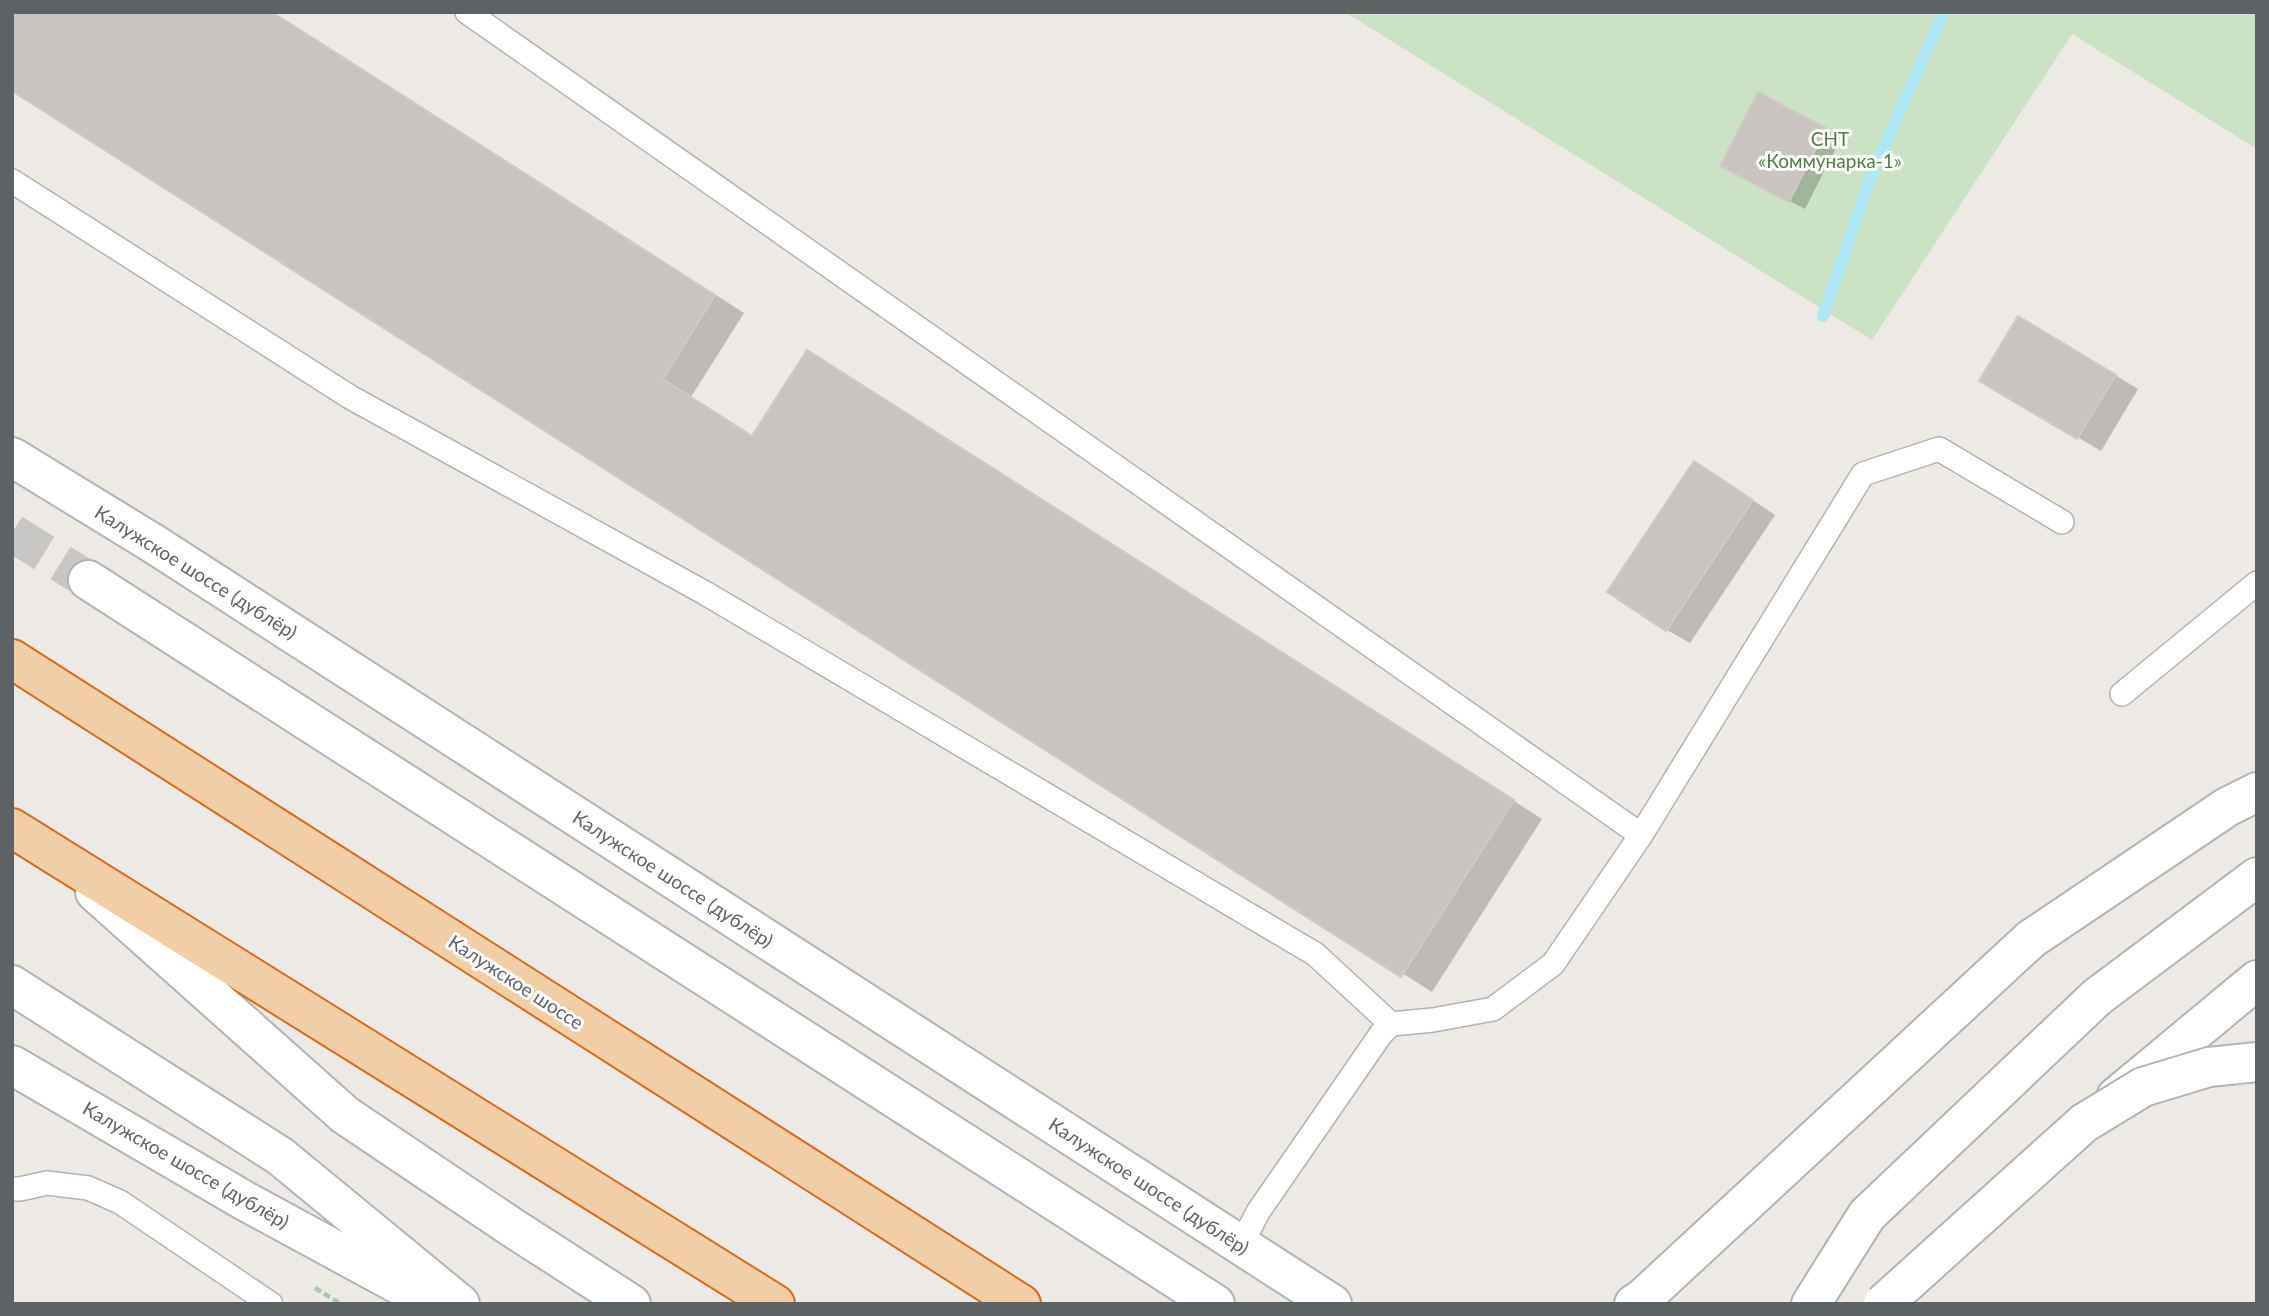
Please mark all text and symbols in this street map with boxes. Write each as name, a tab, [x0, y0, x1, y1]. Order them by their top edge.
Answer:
park label: СНТ «Коммунарка-1»	[1758, 127, 1902, 172]
street label: Калужское шоссе (дублёр)	[91, 500, 302, 643]
street label: Калужское шоссе (дублёр)	[569, 805, 778, 952]
street label: Калужское шоссе	[445, 929, 588, 1034]
street label: Калужское шоссе (дублёр)	[79, 1096, 293, 1233]
street label: Калужское шоссе (дублёр)	[1045, 1112, 1254, 1259]

